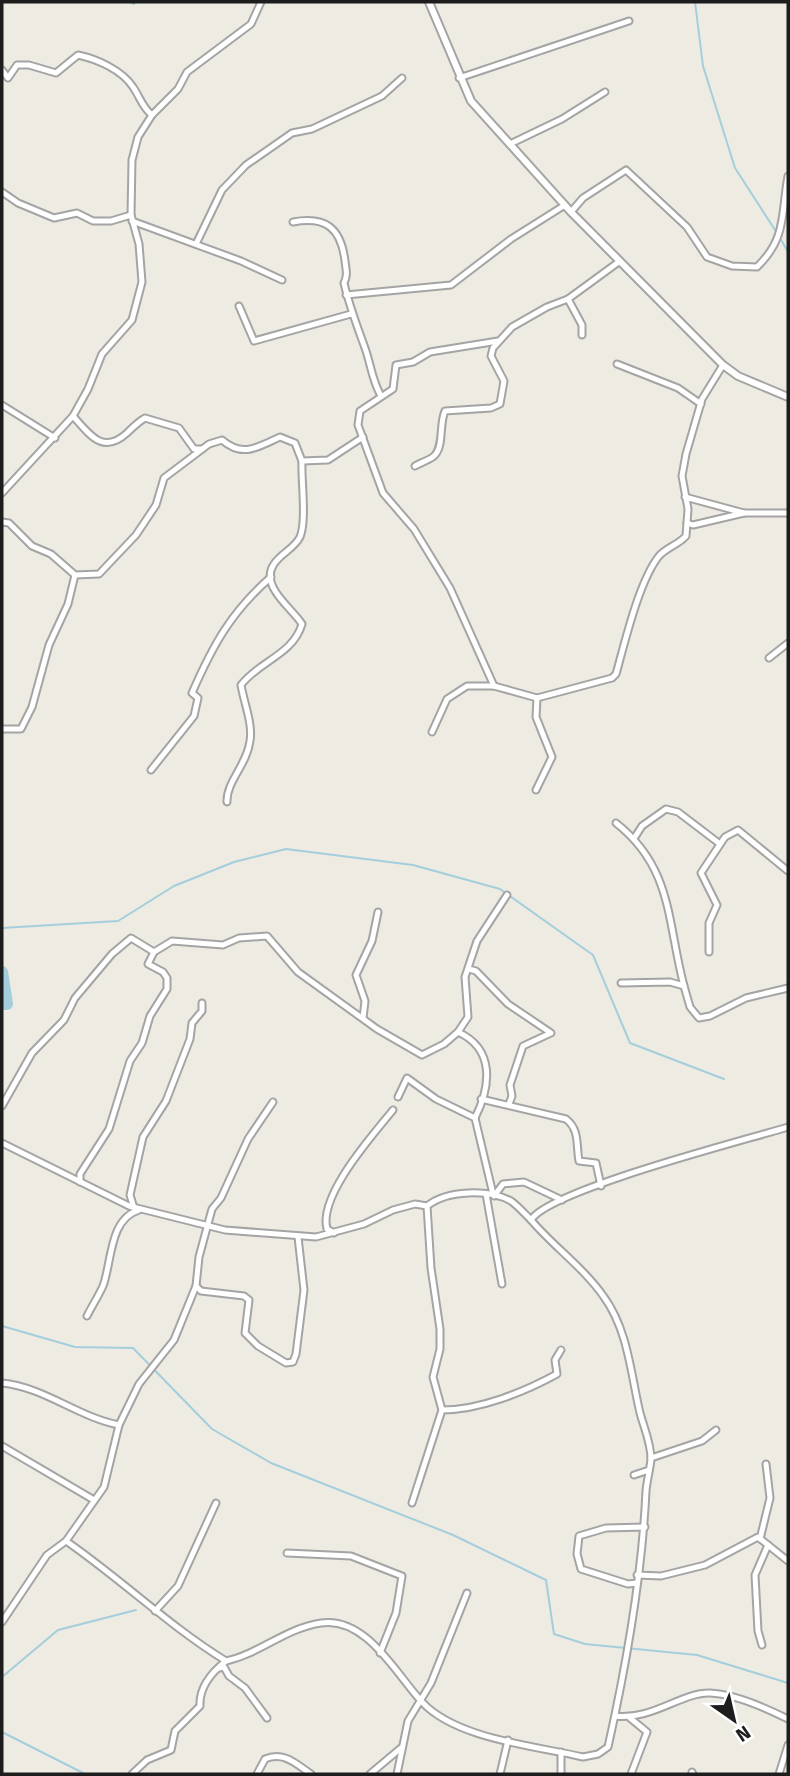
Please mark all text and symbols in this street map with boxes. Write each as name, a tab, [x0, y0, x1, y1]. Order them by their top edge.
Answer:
north arrow	[699, 1685, 769, 1755]
text: N	[732, 1721, 755, 1747]

